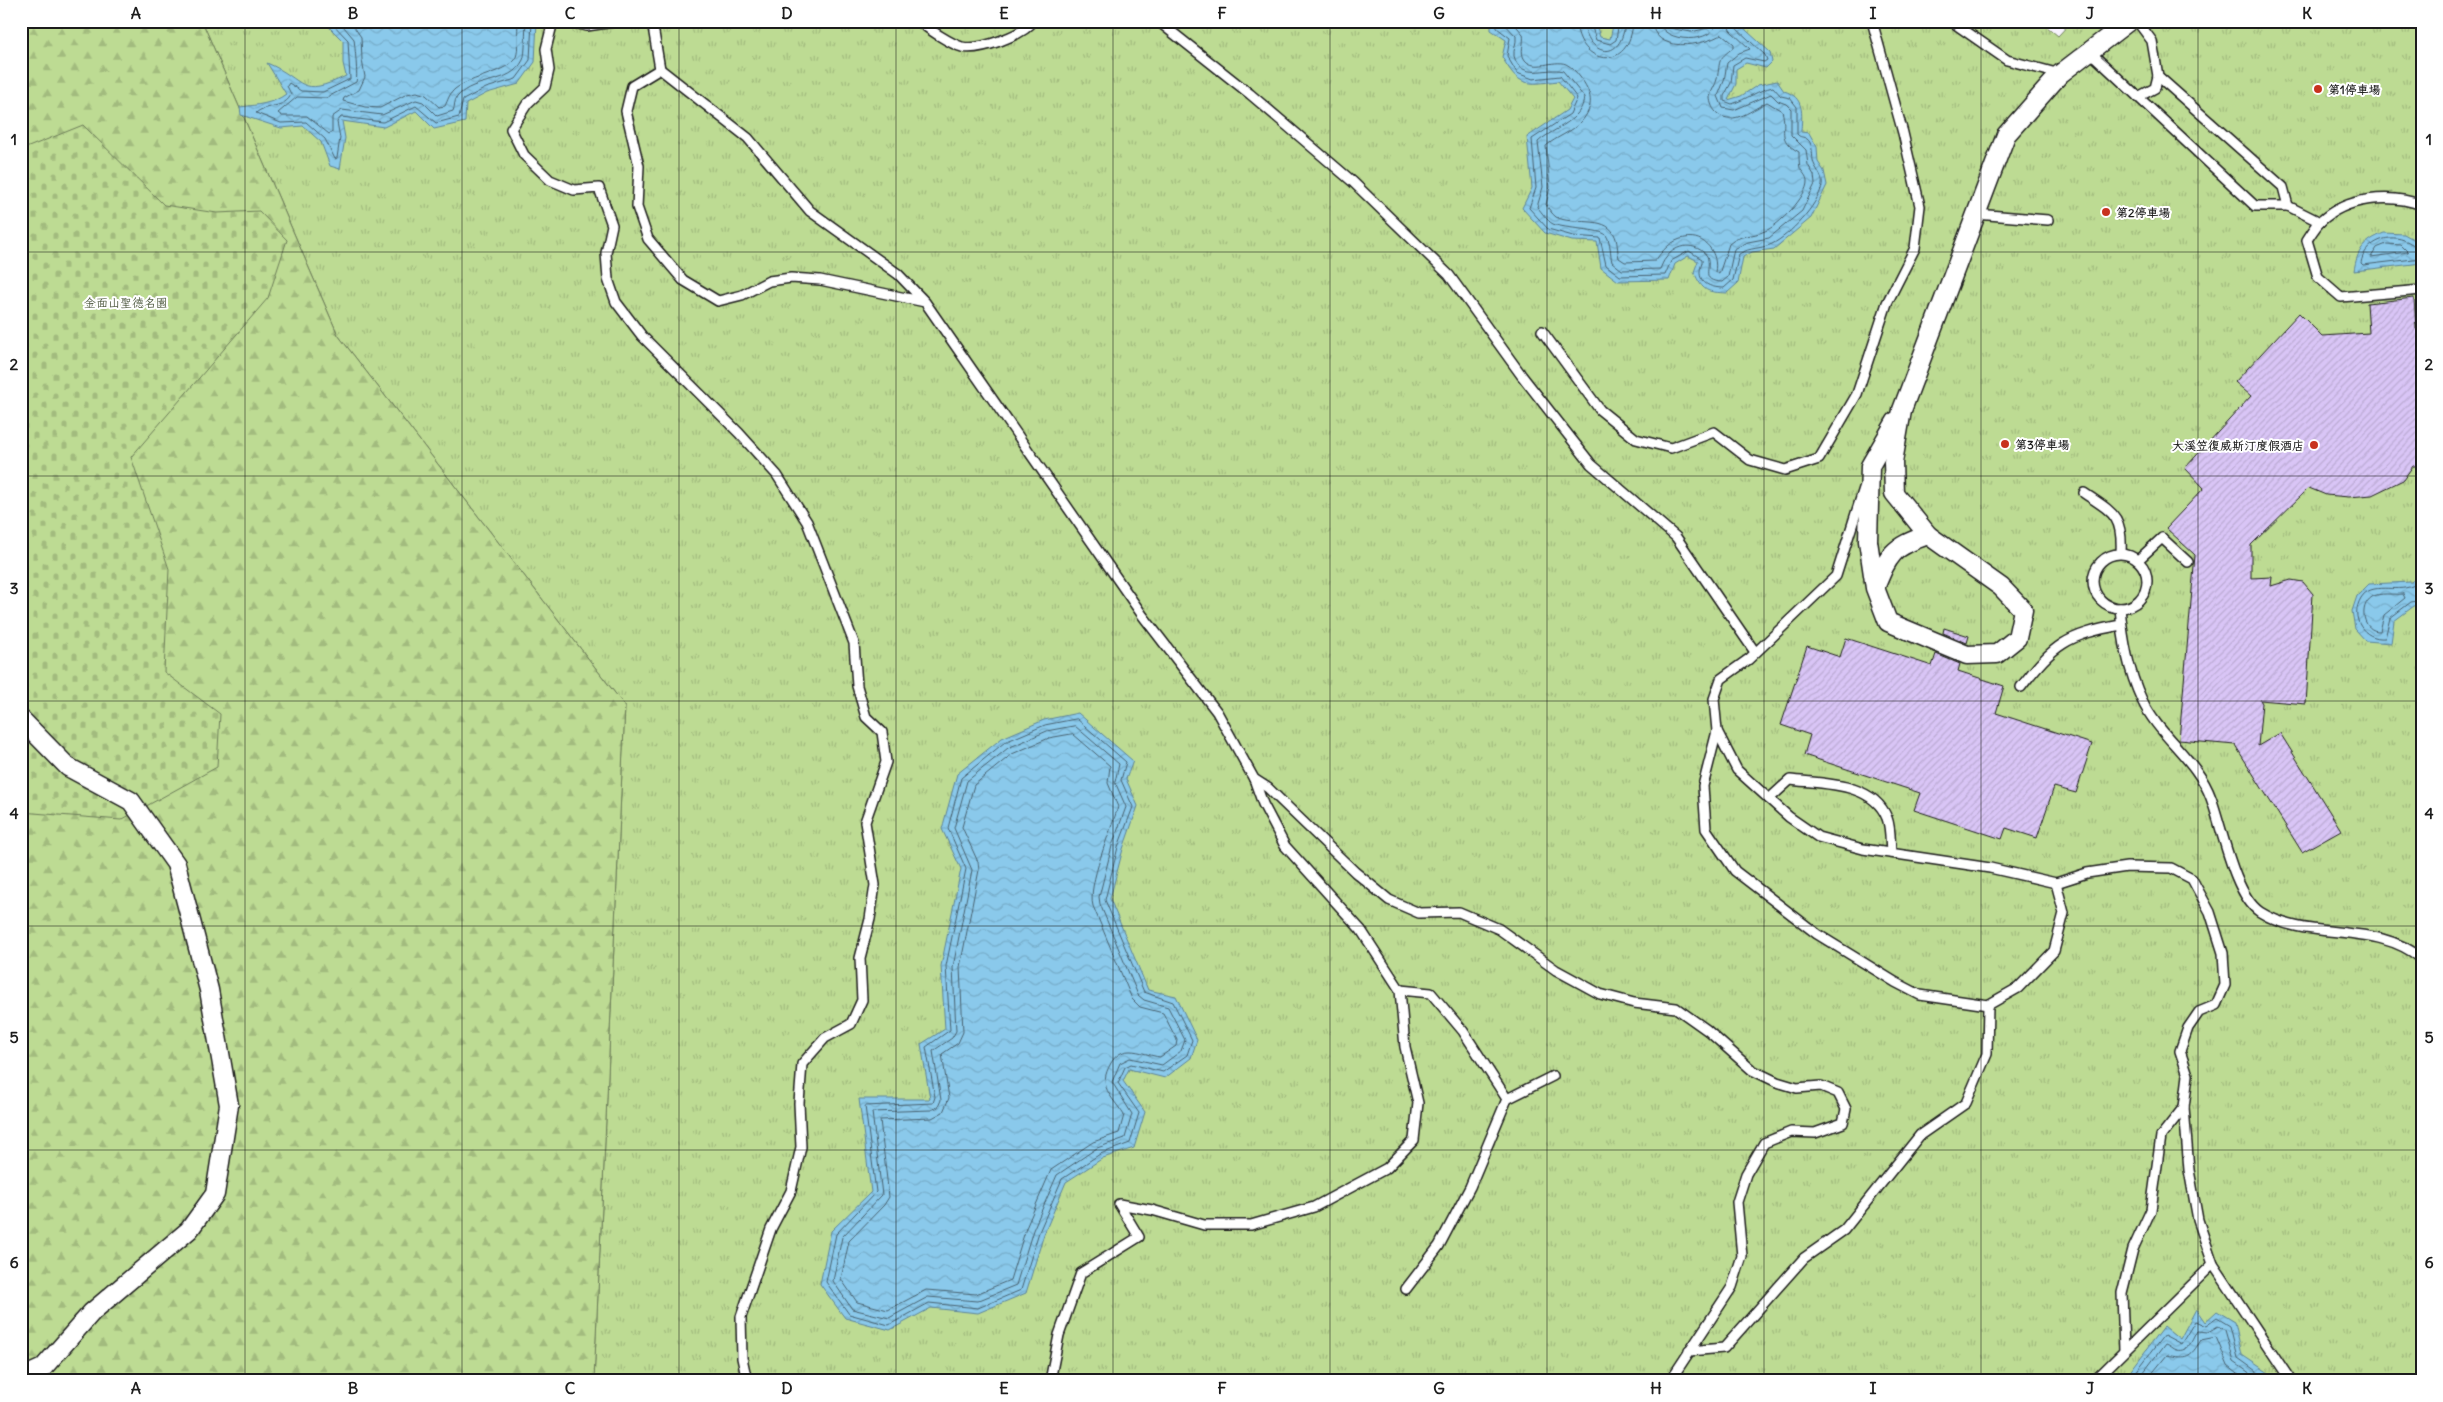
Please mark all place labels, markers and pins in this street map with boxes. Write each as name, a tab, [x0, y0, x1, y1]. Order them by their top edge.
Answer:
place label: 第1停車場	[2328, 82, 2381, 97]
marker: 第1停車場	[2312, 83, 2324, 95]
place label: 第2停車場	[2116, 205, 2171, 220]
marker: 第2停車場	[2100, 206, 2112, 218]
place label: 第3停車場	[2015, 437, 2070, 452]
marker: 第3停車場	[1999, 438, 2011, 450]
place label: 大溪笠復威斯汀度假酒店	[2172, 438, 2304, 453]
marker: 大溪笠復威斯汀度假酒店	[2308, 439, 2320, 451]

